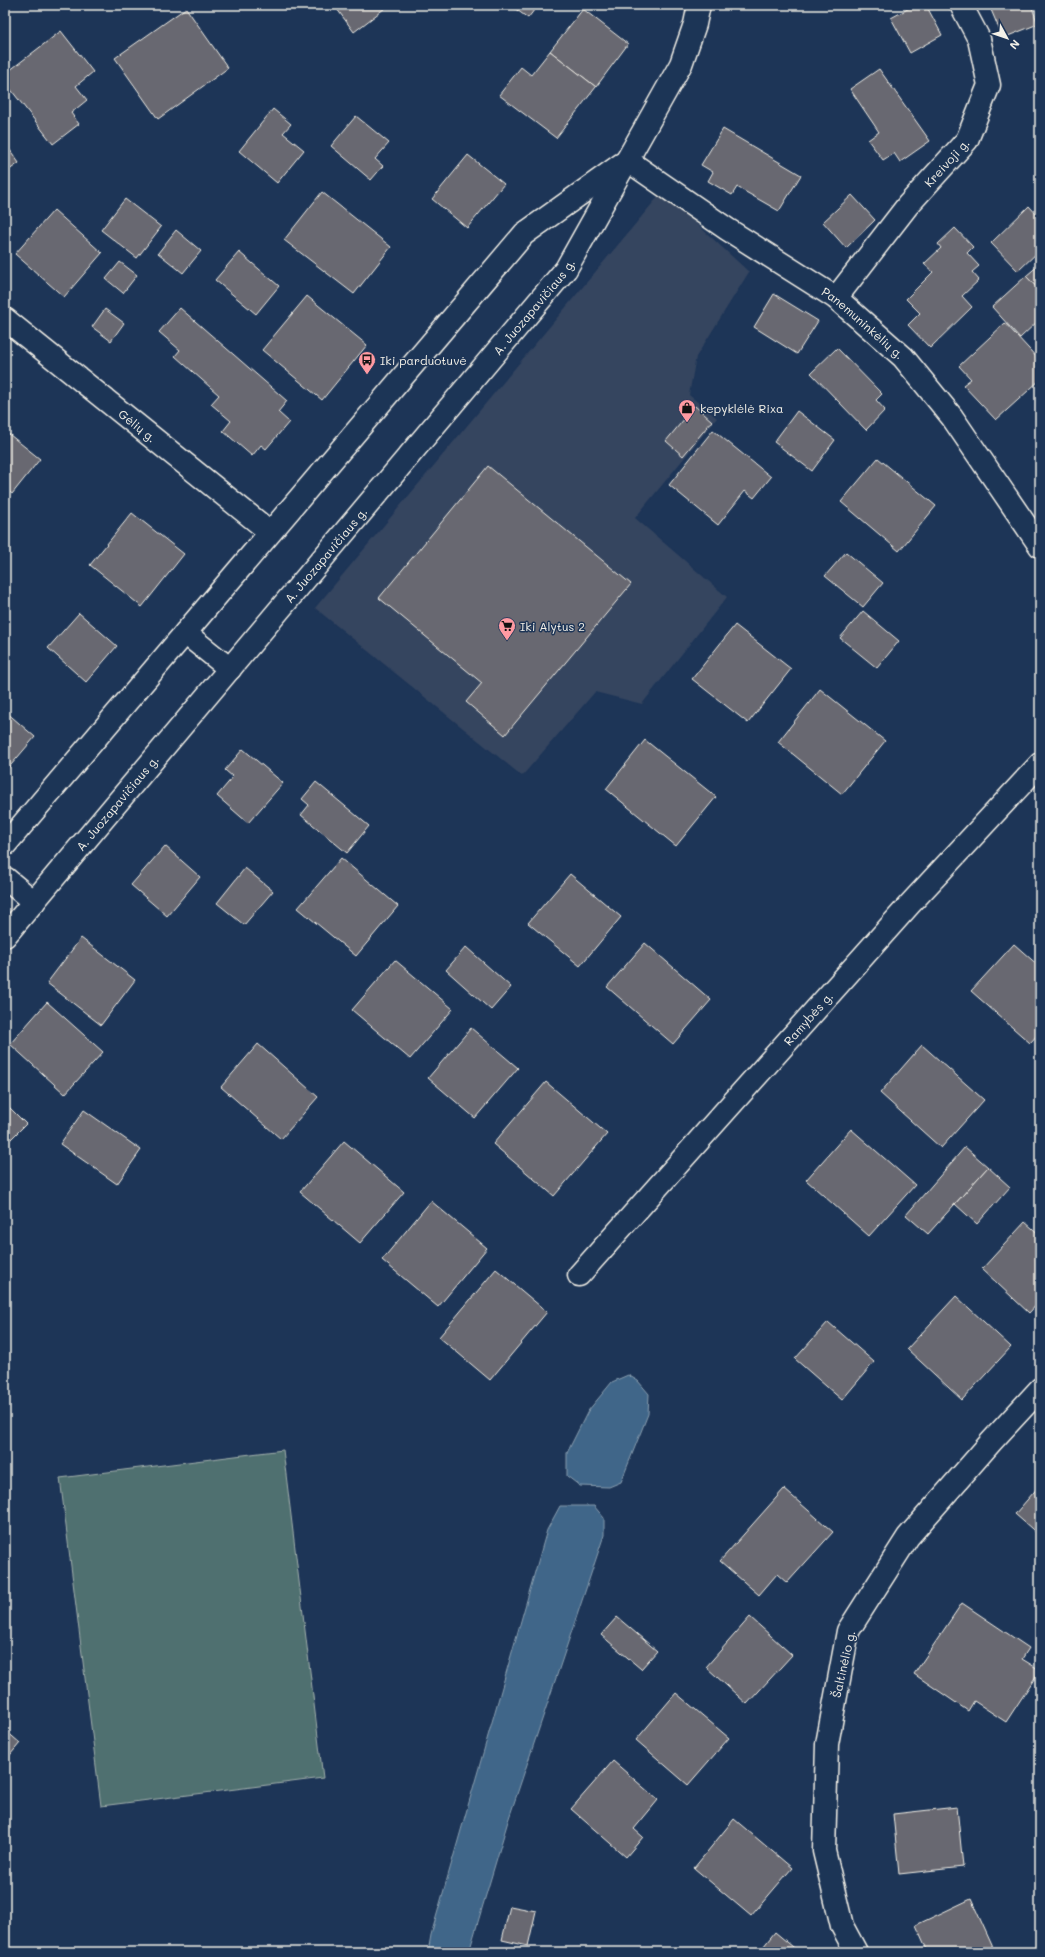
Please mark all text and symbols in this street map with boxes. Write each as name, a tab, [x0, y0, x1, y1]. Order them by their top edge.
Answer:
north arrow	[987, 18, 1027, 58]
text: N	[1007, 37, 1023, 53]
street label: Kreivoji g.	[920, 135, 973, 190]
street label: A. Juozapavičiaus g.	[489, 256, 578, 358]
street label: Panemuninkėlių g.	[819, 283, 908, 362]
bus stop icon: Iki parduotuvė	[357, 350, 377, 375]
place label: Iki parduotuvė	[380, 352, 467, 368]
shop icon: kepyklėlė Rixa	[677, 398, 697, 423]
place label: kepyklėlė Rixa	[700, 400, 784, 416]
street label: Gėlių g.	[115, 405, 160, 446]
street label: A. Juozapavičiaus g.	[281, 504, 370, 606]
supermarket icon: Iki Alytus 2	[497, 616, 517, 641]
place label: Iki Alytus 2	[520, 618, 585, 634]
street label: A. Juozapavičiaus g.	[72, 752, 162, 854]
street label: Ramybės g.	[780, 988, 836, 1048]
street label: Šaltinėlio g.	[828, 1629, 858, 1699]

